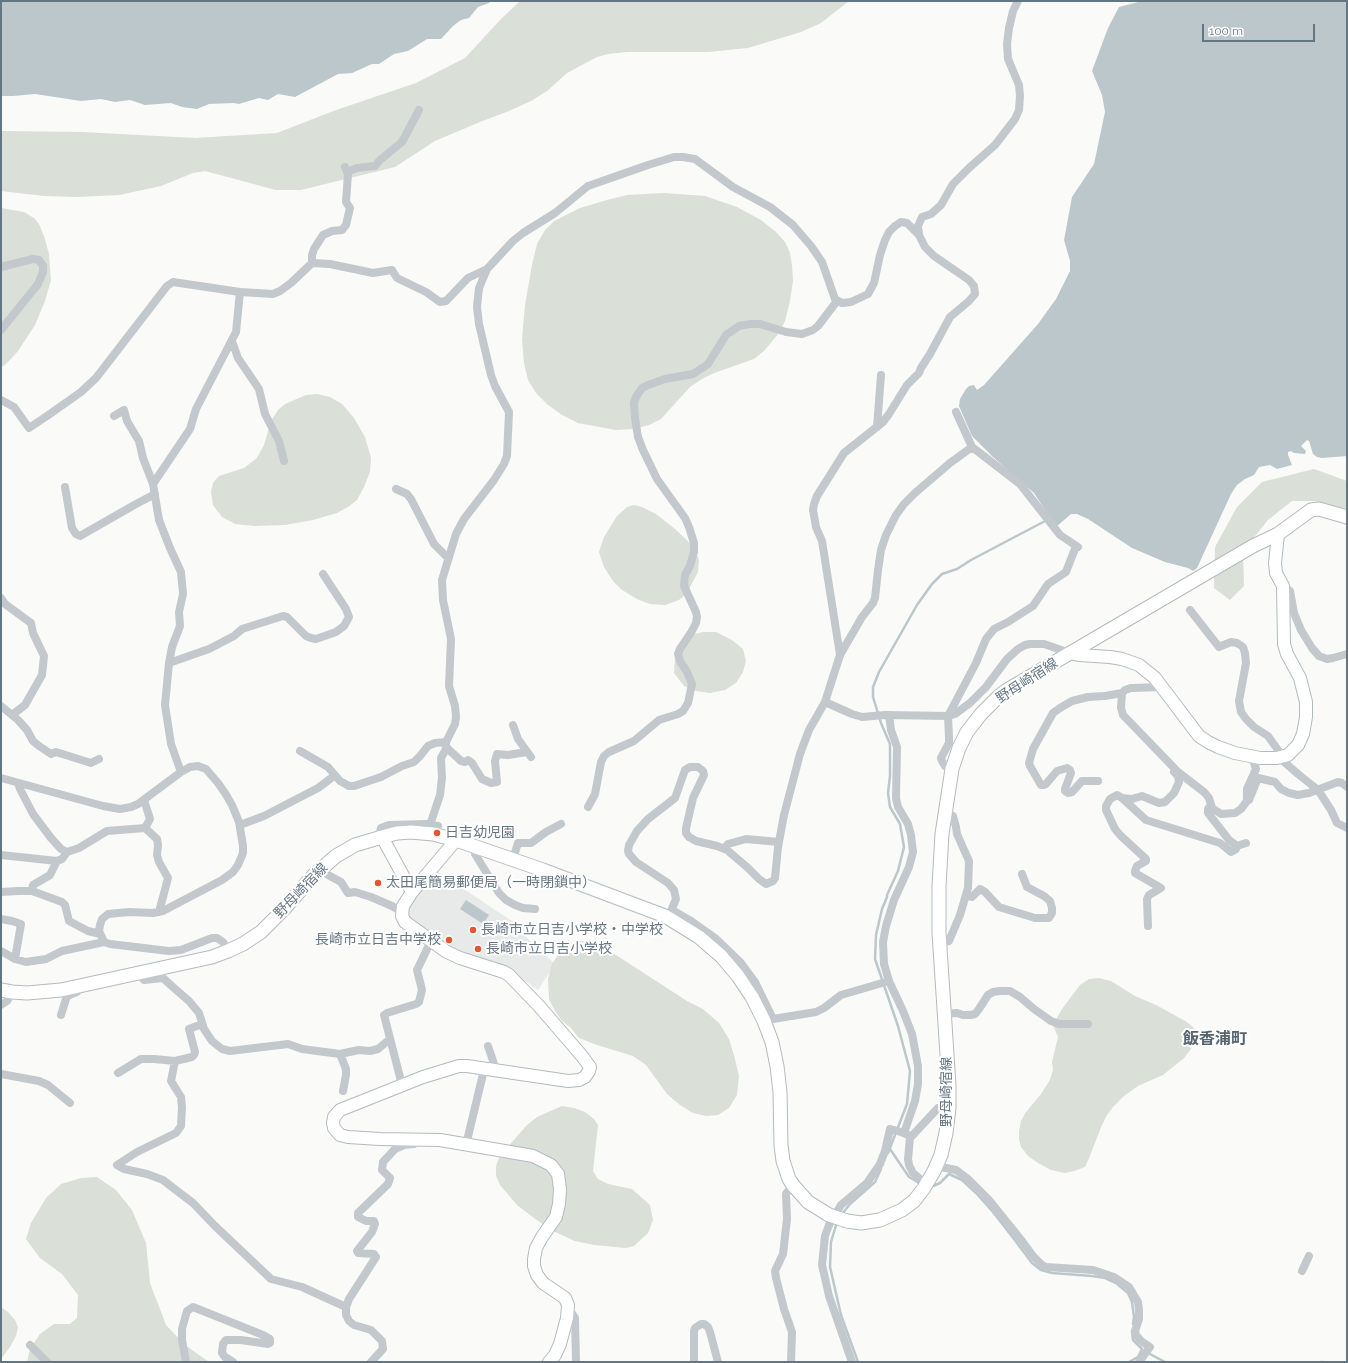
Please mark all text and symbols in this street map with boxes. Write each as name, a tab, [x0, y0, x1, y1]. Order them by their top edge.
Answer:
scale bar	[1204, 16, 1317, 42]
text: 100 m	[1209, 24, 1243, 38]
street label: 野母崎宿線	[993, 655, 1061, 707]
place label: 日吉幼児園	[445, 825, 515, 841]
marker: 日吉幼児園	[432, 828, 442, 838]
street label: 野母崎宿線	[271, 860, 331, 922]
place label: 太田尾簡易郵便局（一時閉鎖中）	[386, 875, 596, 891]
marker: 太田尾簡易郵便局（一時閉鎖中）	[373, 878, 383, 888]
place label: 長崎市立日吉小学校・中学校	[481, 922, 663, 938]
marker: 長崎市立日吉小学校・中学校	[468, 925, 478, 935]
place label: 長崎市立日吉中学校	[315, 932, 441, 948]
marker: 長崎市立日吉中学校	[444, 935, 454, 945]
place label: 長崎市立日吉小学校	[486, 941, 612, 957]
marker: 長崎市立日吉小学校	[473, 944, 483, 954]
district label: 飯香浦町	[1183, 1029, 1247, 1049]
street label: 野母崎宿線	[939, 1057, 955, 1127]

